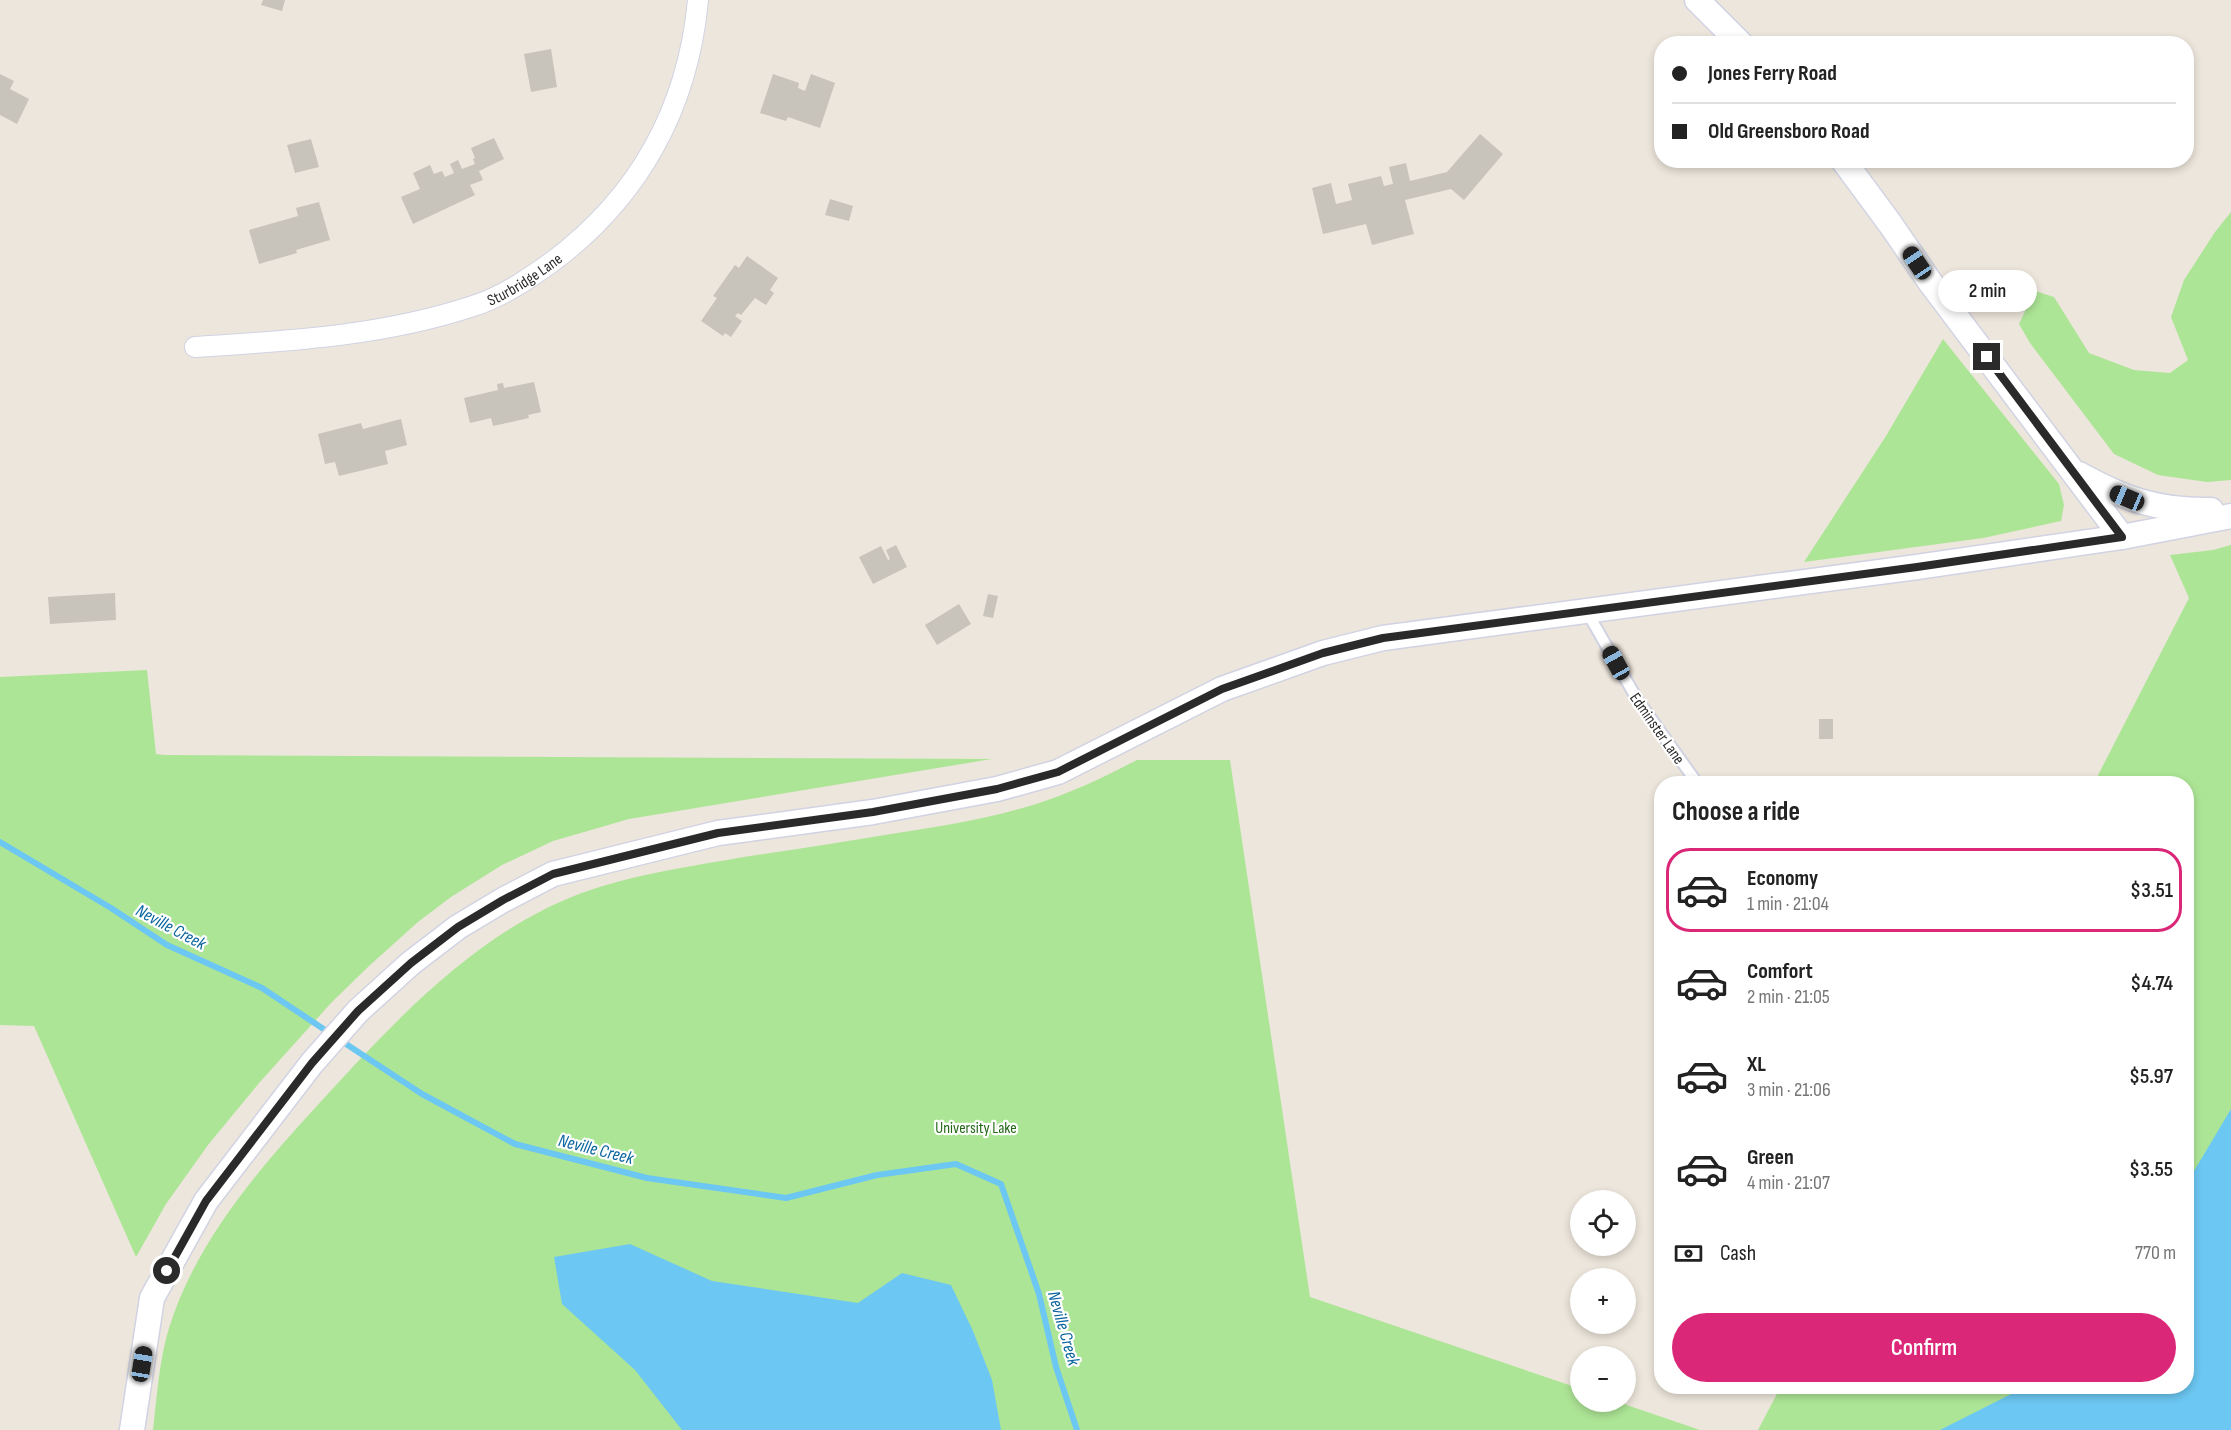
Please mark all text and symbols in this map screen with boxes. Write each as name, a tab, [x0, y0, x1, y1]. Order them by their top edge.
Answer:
text: Jones Ferry Road	[1708, 60, 1837, 87]
text: Old Greensboro Road	[1708, 118, 1870, 145]
car	[1899, 243, 1935, 283]
street label: Sturbridge Lane	[485, 250, 566, 311]
callout: 2 min	[1938, 270, 2036, 312]
text: 2 min	[1969, 279, 2006, 303]
route end	[1973, 343, 2000, 370]
car	[2107, 483, 2147, 513]
car	[1599, 643, 1633, 683]
street label: Edminster Lane	[1625, 690, 1688, 768]
text: Choose a ride	[1672, 796, 1800, 828]
icon: car	[1675, 863, 1729, 917]
text: Economy	[1747, 865, 1818, 892]
text: $3.51	[2130, 877, 2173, 904]
text: 1 min · 21:04	[1747, 892, 1829, 916]
water label: Neville Creek	[132, 900, 211, 955]
icon: car	[1675, 956, 1729, 1010]
text: Comfort	[1747, 958, 1813, 985]
text: $4.74	[2130, 970, 2173, 997]
text: 2 min · 21:05	[1747, 985, 1830, 1009]
icon: car	[1675, 1049, 1729, 1103]
text: XL	[1747, 1051, 1766, 1078]
text: $5.97	[2129, 1063, 2173, 1090]
text: 3 min · 21:06	[1747, 1078, 1831, 1102]
park label: University Lake	[935, 1119, 1017, 1138]
water label: Neville Creek	[556, 1130, 637, 1169]
icon: car	[1675, 1142, 1729, 1196]
text: Green	[1747, 1144, 1794, 1171]
text: $3.55	[2129, 1156, 2173, 1183]
text: 4 min · 21:07	[1747, 1171, 1830, 1195]
map controls	[1570, 1190, 1636, 1412]
button: locate	[1570, 1190, 1636, 1256]
icon: cash	[1672, 1237, 1705, 1270]
text: Cash	[1720, 1240, 1756, 1267]
text: 770 m	[2135, 1241, 2176, 1265]
route start	[153, 1257, 180, 1284]
button: +	[1570, 1268, 1636, 1334]
water label: Neville Creek	[1043, 1288, 1085, 1369]
button: Confirm	[1672, 1313, 2176, 1382]
car	[130, 1345, 154, 1383]
button: −	[1570, 1346, 1636, 1412]

